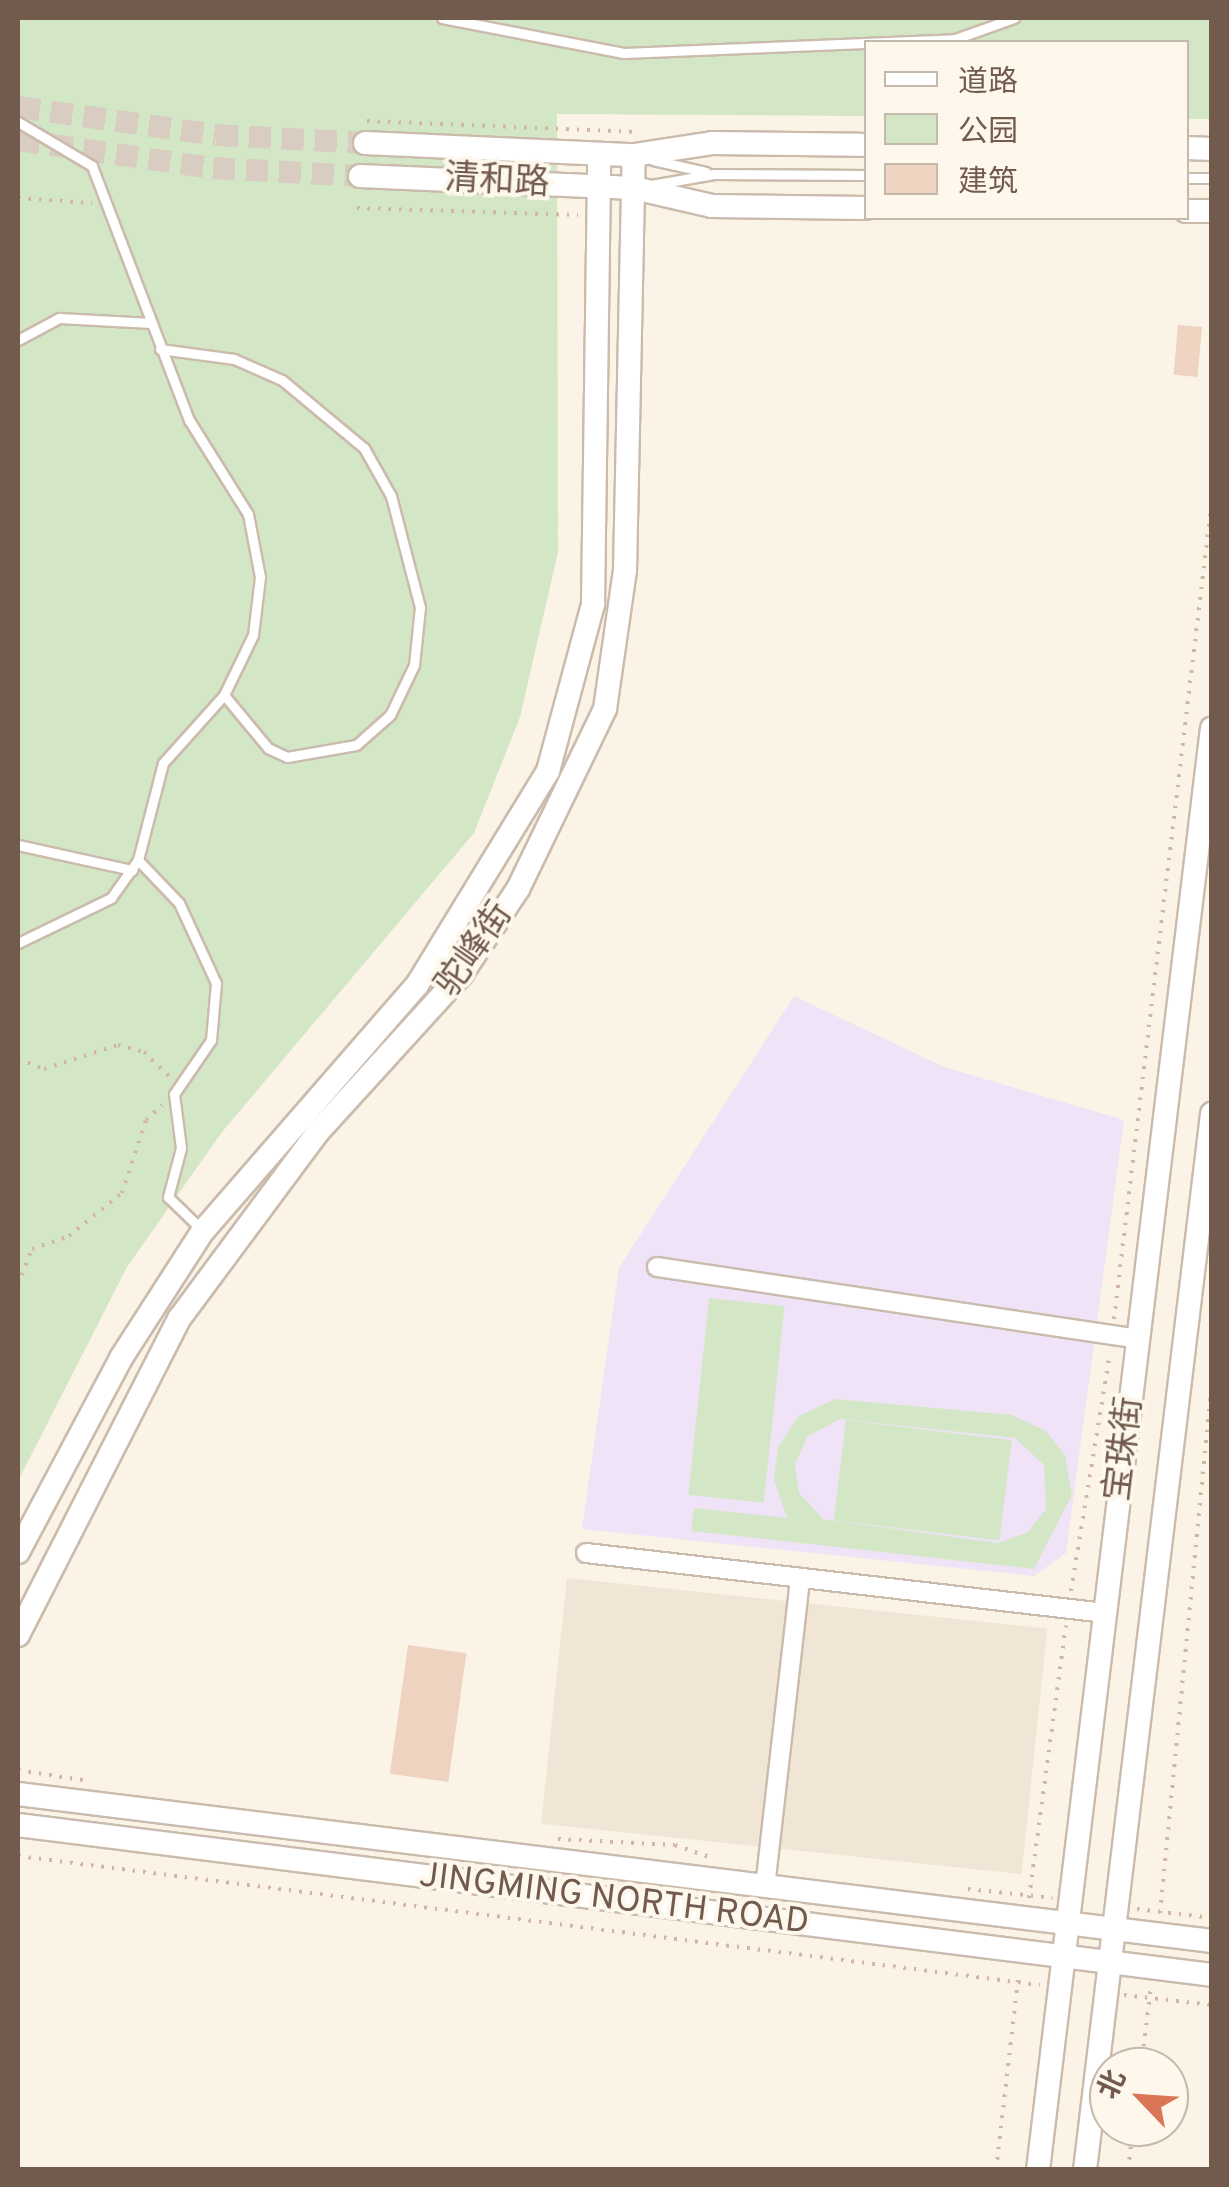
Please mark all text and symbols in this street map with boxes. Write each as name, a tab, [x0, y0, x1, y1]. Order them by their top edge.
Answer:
legend	[864, 40, 1189, 220]
text: 道路	[958, 65, 1018, 102]
text: 公园	[958, 115, 1018, 152]
street label: 清和路	[443, 158, 551, 206]
text: 建筑	[958, 165, 1018, 202]
street label: 驼峰街	[428, 895, 522, 1005]
street label: 宝珠街	[1098, 1394, 1152, 1504]
street label: JINGMING NORTH ROAD	[417, 1855, 811, 1945]
north arrow	[1089, 2047, 1189, 2147]
text: 北	[1091, 2065, 1136, 2105]

